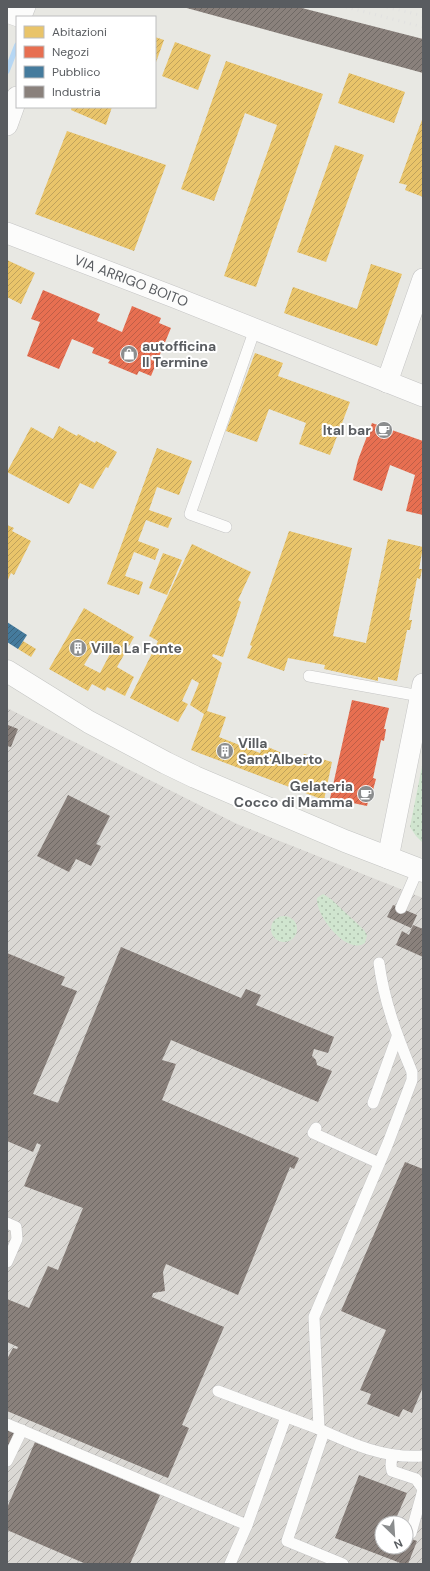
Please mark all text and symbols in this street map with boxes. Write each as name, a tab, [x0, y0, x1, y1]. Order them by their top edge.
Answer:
legend	[16, 16, 156, 108]
text: Abitazioni	[52, 24, 107, 40]
text: Negozi	[52, 44, 89, 60]
text: Pubblico	[52, 64, 100, 80]
text: Industria	[52, 84, 100, 100]
street label: VIA ARRIGO BOITO	[72, 251, 191, 311]
place label: autofficina Il Termine	[142, 337, 216, 371]
shop icon: autofficina Il Termine	[119, 344, 139, 364]
cafe icon: Ital bar	[374, 420, 394, 440]
place label: Ital bar	[323, 421, 371, 439]
building icon: Villa La Fonte	[68, 638, 88, 658]
place label: Villa La Fonte	[91, 639, 182, 657]
place label: Villa Sant'Alberto	[238, 734, 323, 768]
building icon: Villa Sant'Alberto	[215, 741, 235, 761]
place label: Gelateria Cocco di Mamma	[234, 777, 353, 811]
cafe icon: Gelateria Cocco di Mamma	[356, 784, 376, 804]
north arrow	[374, 1515, 414, 1555]
text: N	[392, 1536, 405, 1552]

